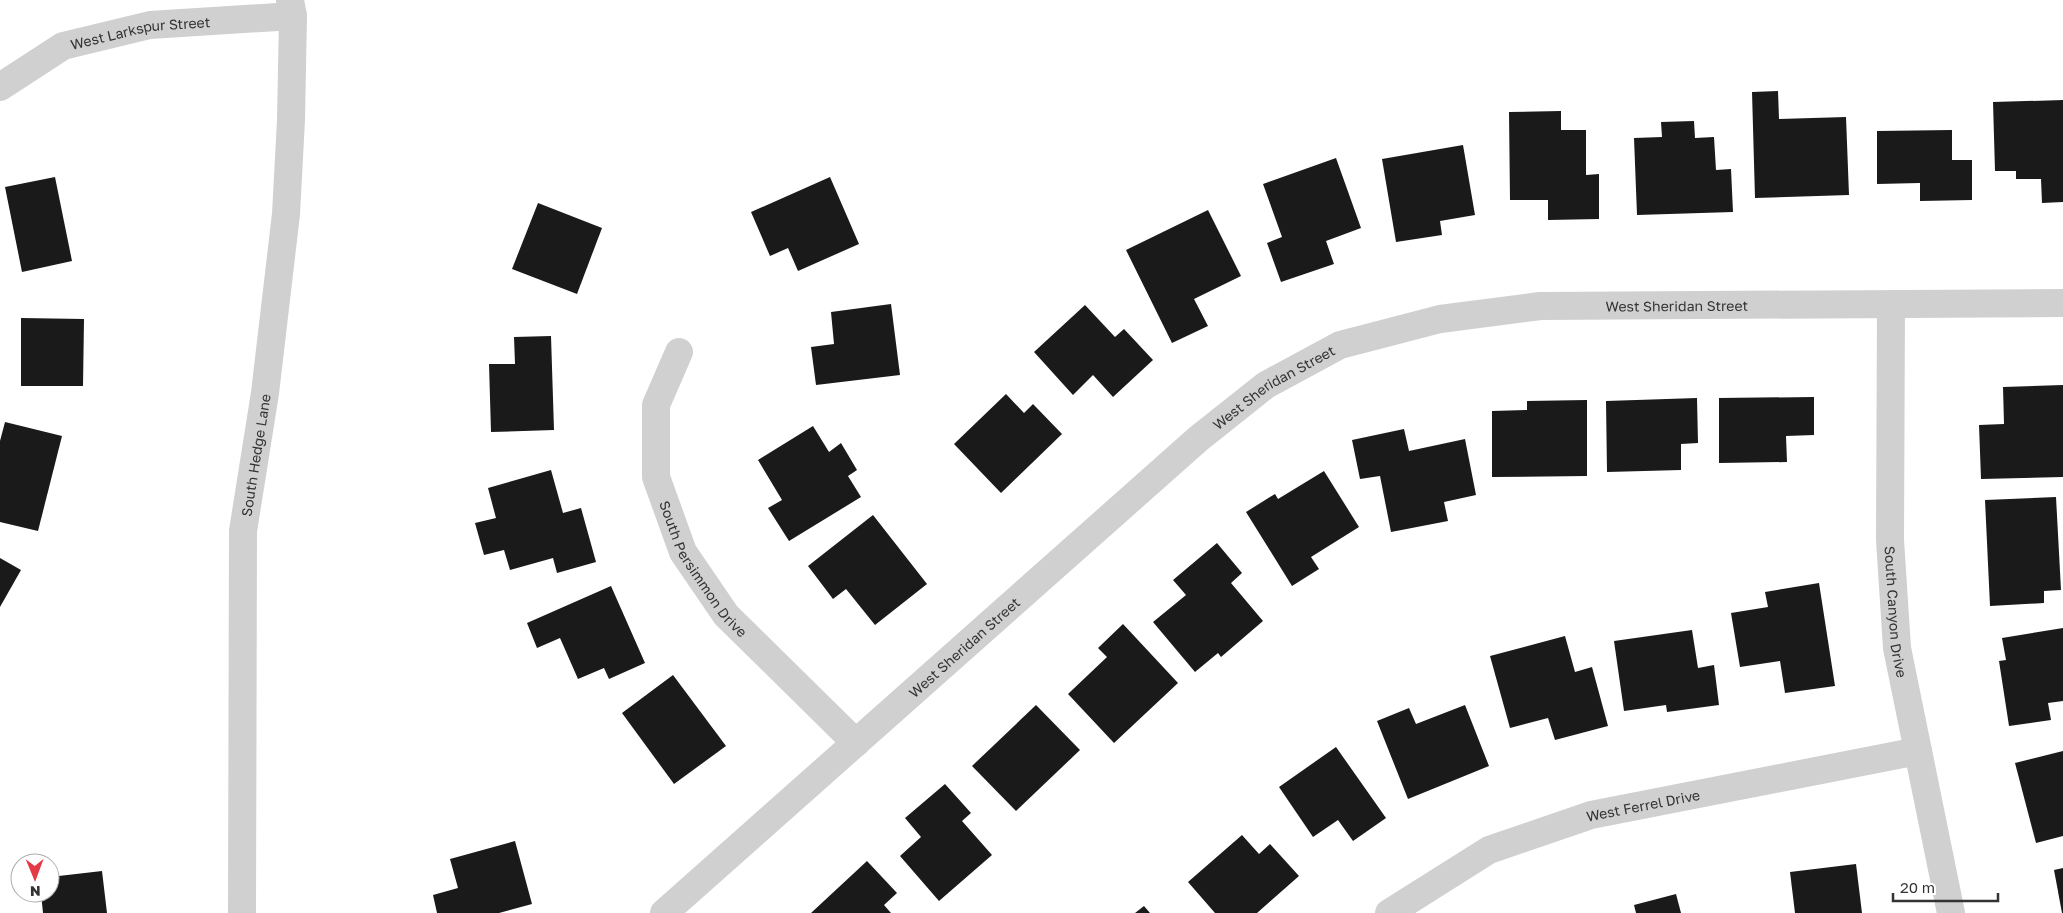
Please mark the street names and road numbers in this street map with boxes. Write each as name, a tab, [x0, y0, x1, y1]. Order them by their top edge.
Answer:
street label: West Larkspur Street	[69, 13, 211, 52]
street label: West Sheridan Street	[1605, 296, 1748, 314]
street label: West Sheridan Street	[1209, 341, 1337, 433]
street label: South Hedge Lane	[237, 392, 273, 518]
street label: South Persimmon Drive	[657, 498, 751, 640]
street label: South Canyon Drive	[1882, 545, 1911, 679]
street label: West Sheridan Street	[905, 593, 1023, 701]
street label: West Ferrel Drive	[1585, 785, 1701, 824]

